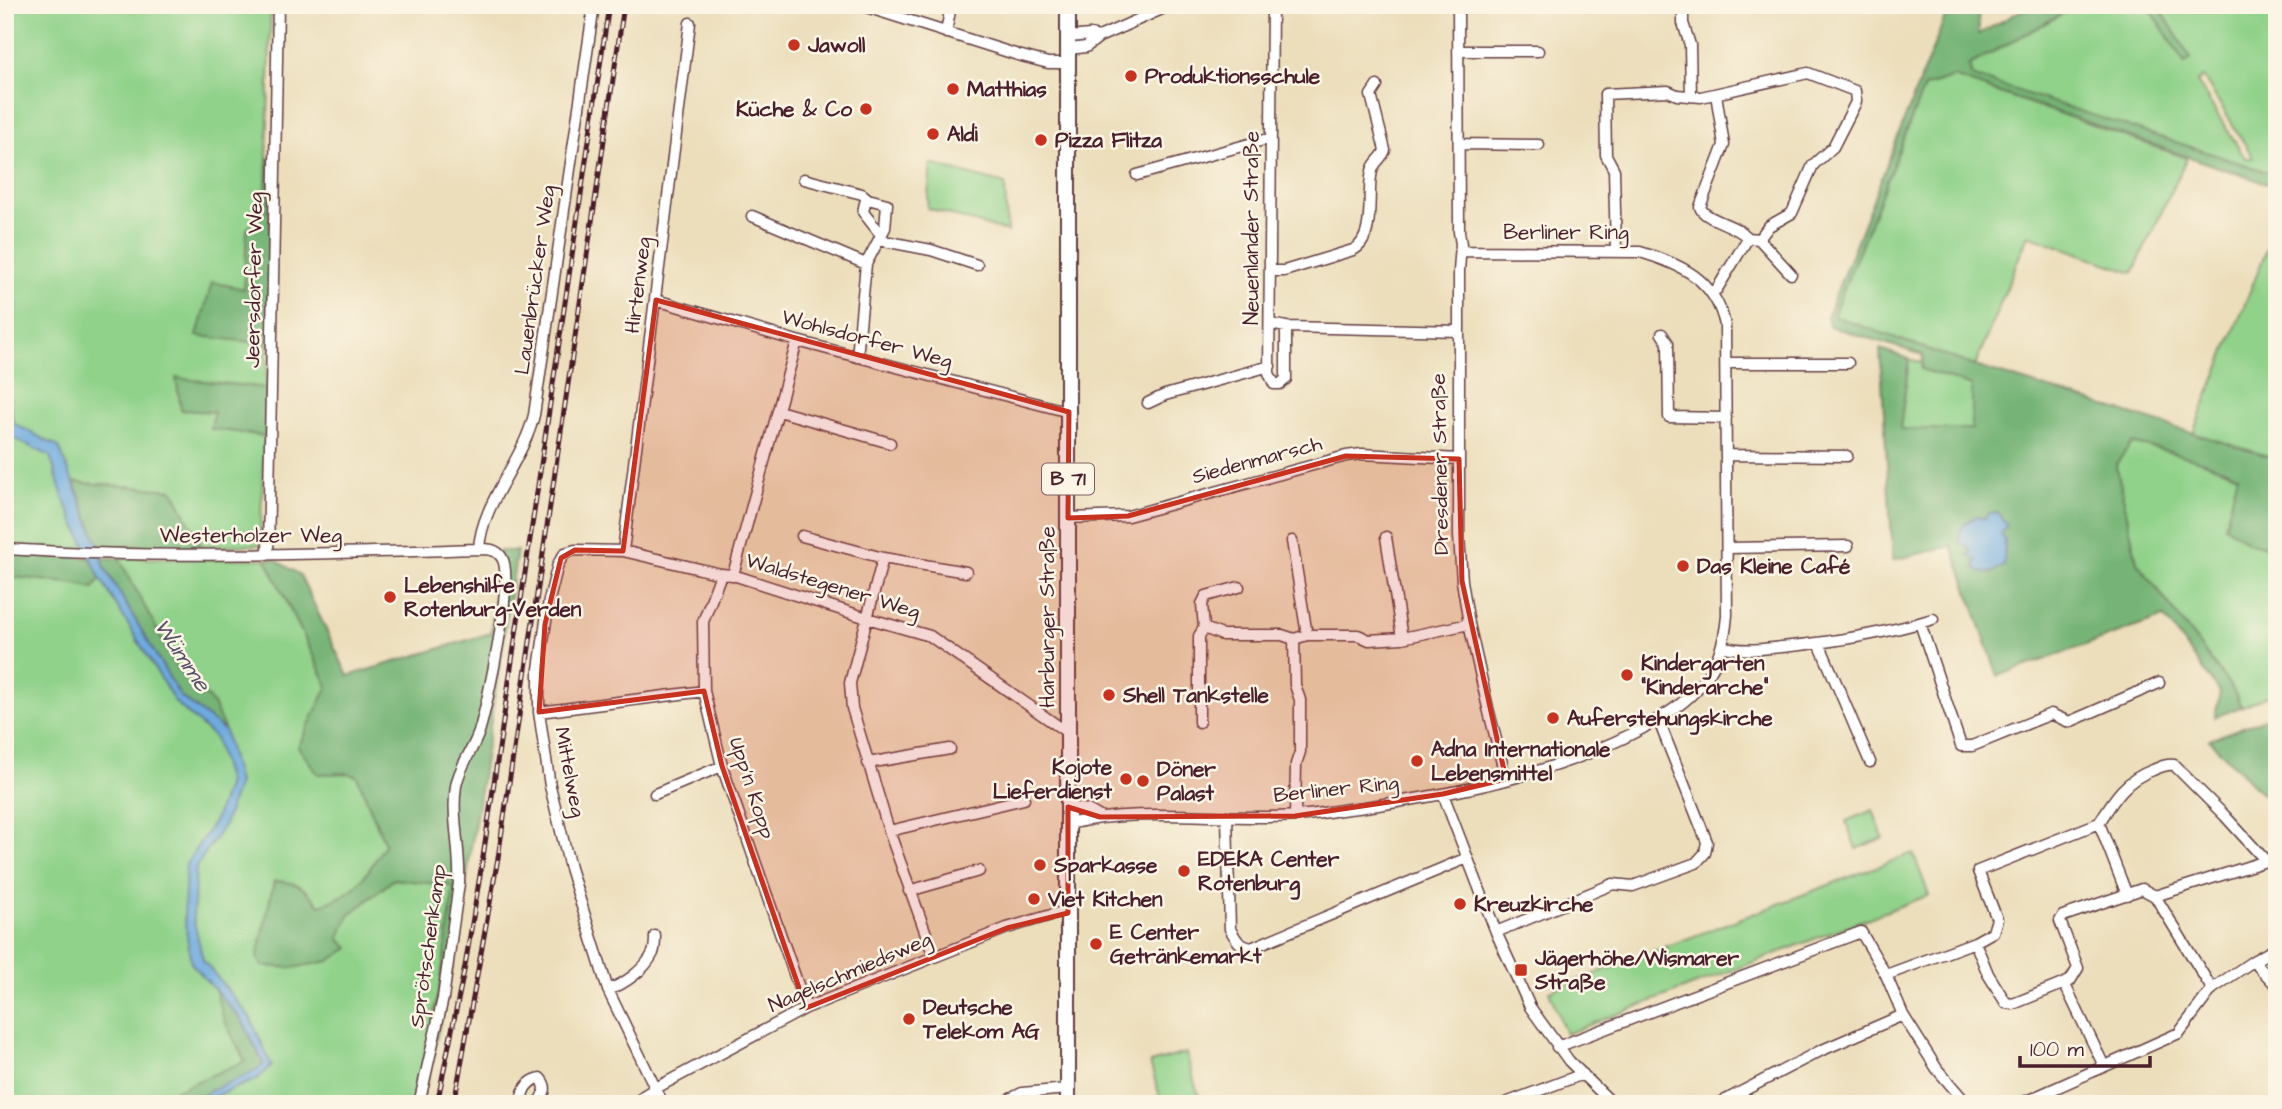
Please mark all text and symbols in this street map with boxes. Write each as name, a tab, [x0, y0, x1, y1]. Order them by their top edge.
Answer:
place label: Jawoll	[807, 31, 866, 60]
marker: Jawoll	[786, 37, 802, 53]
place label: Produktionsschule	[1145, 62, 1321, 91]
marker: Produktionsschule	[1123, 68, 1139, 84]
place label: Matthias	[967, 75, 1047, 104]
marker: Matthias	[945, 81, 961, 97]
place label: Küche & Co	[736, 95, 852, 124]
marker: Küche & Co	[858, 101, 874, 117]
place label: Aldi	[947, 120, 979, 149]
marker: Aldi	[925, 126, 941, 142]
place label: Pizza Flitza	[1055, 126, 1162, 155]
street label: Neuenlander Straße	[1237, 131, 1266, 325]
marker: Pizza Flitza	[1033, 132, 1049, 148]
street label: Lauenbrücker Weg	[507, 183, 565, 377]
street label: Jeersdorfer Weg	[238, 192, 272, 368]
street label: Berliner Ring	[1503, 218, 1629, 249]
street label: Hirtenweg	[618, 235, 660, 335]
street label: Wohlsdorfer Weg	[778, 302, 956, 378]
street label: Dresdener Straße	[1424, 373, 1456, 555]
street label: Siedenmarsch	[1189, 429, 1326, 491]
road number: B 71	[1042, 464, 1094, 494]
street label: Westerholzer Weg	[160, 521, 342, 552]
street label: Harburger Straße	[1033, 526, 1064, 708]
street label: Waldstegener Weg	[742, 546, 924, 628]
place label: Das Kleine Café	[1697, 552, 1851, 581]
marker: Das Kleine Café	[1675, 558, 1691, 574]
place label: Lebenshilfe Rotenburg-Verden	[404, 571, 582, 626]
marker: Lebenshilfe Rotenburg-Verden	[382, 589, 398, 605]
water label: Wümme	[146, 612, 219, 699]
place label: Kindergarten "Kinderarche"	[1641, 649, 1768, 702]
marker: Kindergarten "Kinderarche"	[1619, 667, 1635, 683]
place label: Shell Tankstelle	[1122, 681, 1269, 710]
marker: Shell Tankstelle	[1101, 687, 1117, 703]
place label: Auferstehungskirche	[1567, 704, 1773, 735]
marker: Auferstehungskirche	[1545, 710, 1561, 726]
street label: Mittelweg	[545, 724, 593, 820]
street label: Upp'n Kopp	[721, 733, 782, 843]
place label: Adna Internationale Lebensmittel	[1431, 735, 1611, 788]
place label: Kojote Lieferdienst	[993, 753, 1113, 806]
marker: Adna Internationale Lebensmittel	[1409, 753, 1425, 769]
place label: Döner Palast	[1157, 755, 1216, 808]
street label: Berliner Ring	[1272, 768, 1400, 812]
marker: Kojote Lieferdienst	[1118, 771, 1134, 787]
marker: Döner Palast	[1135, 773, 1151, 789]
place label: EDEKA Center Rotenburg	[1198, 845, 1340, 900]
place label: Sparkasse	[1053, 851, 1158, 881]
marker: Sparkasse	[1032, 857, 1048, 873]
street label: Sprötschenkamp	[402, 862, 455, 1030]
marker: EDEKA Center Rotenburg	[1176, 863, 1192, 879]
place label: Viet Kitchen	[1047, 885, 1163, 914]
place label: Kreuzkirche	[1474, 890, 1594, 919]
marker: Viet Kitchen	[1026, 891, 1042, 907]
marker: Kreuzkirche	[1452, 896, 1468, 912]
place label: E Center Getränkemarkt	[1110, 918, 1262, 971]
street label: Nagelschmiedsweg	[764, 924, 937, 1021]
marker: E Center Getränkemarkt	[1088, 936, 1104, 952]
place label: Jägerhöhe/Wismarer Straße	[1534, 944, 1740, 997]
marker: Jägerhöhe/Wismarer Straße	[1513, 962, 1529, 978]
place label: Deutsche Telekom AG	[922, 993, 1040, 1046]
marker: Deutsche Telekom AG	[901, 1011, 917, 1027]
scale bar	[2020, 1025, 2149, 1069]
text: 100 m	[2030, 1035, 2085, 1064]

